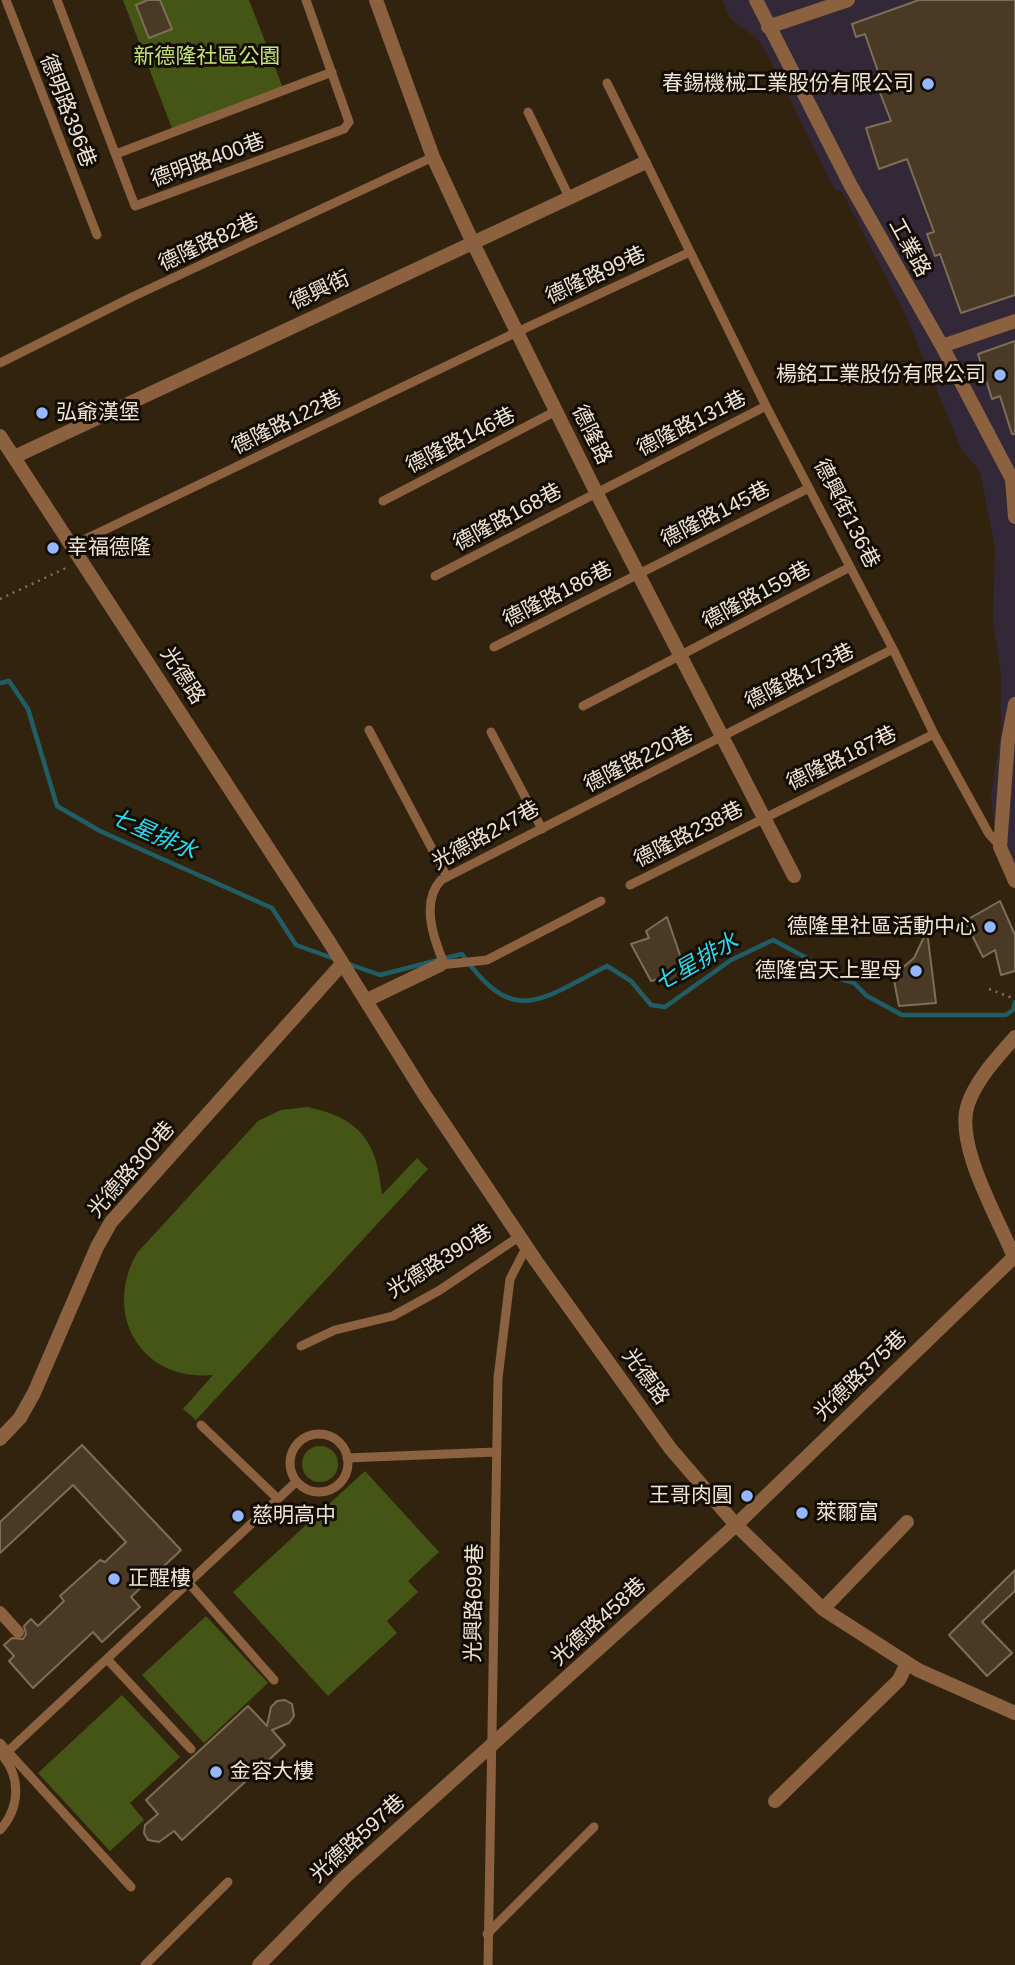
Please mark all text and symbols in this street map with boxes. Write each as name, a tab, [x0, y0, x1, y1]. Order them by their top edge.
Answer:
park label: 新德隆社區公園	[134, 44, 280, 70]
street label: 德明路396巷	[34, 51, 100, 171]
place label: 春錫機械工業股份有限公司	[662, 71, 914, 97]
marker: 春錫機械工業股份有限公司	[920, 76, 936, 92]
street label: 德明路400巷	[148, 129, 268, 193]
street label: 德隆路82巷	[155, 209, 263, 277]
street label: 工業路	[883, 214, 935, 282]
street label: 德隆路99巷	[542, 242, 650, 310]
street label: 德興街	[286, 266, 354, 316]
place label: 楊銘工業股份有限公司	[776, 362, 986, 388]
marker: 楊銘工業股份有限公司	[992, 367, 1008, 383]
street label: 德隆路122巷	[228, 386, 346, 460]
street label: 德隆路131巷	[633, 386, 751, 462]
place label: 弘爺漢堡	[56, 400, 140, 426]
street label: 德隆路	[566, 401, 616, 469]
street label: 德隆路146巷	[402, 403, 520, 479]
marker: 弘爺漢堡	[34, 405, 50, 421]
street label: 德興街136巷	[808, 455, 884, 573]
street label: 德隆路145巷	[657, 477, 775, 553]
street label: 德隆路168巷	[450, 479, 566, 557]
place label: 幸福德隆	[67, 535, 151, 561]
marker: 幸福德隆	[45, 540, 61, 556]
street label: 德隆路186巷	[499, 557, 617, 633]
street label: 德隆路159巷	[699, 557, 815, 635]
street label: 德隆路173巷	[741, 639, 859, 715]
street label: 光德路	[154, 643, 210, 709]
street label: 德隆路220巷	[580, 722, 698, 798]
street label: 德隆路187巷	[783, 722, 901, 796]
street label: 光德路247巷	[428, 796, 544, 876]
street label: 德隆路238巷	[630, 797, 748, 873]
water label: 七星排水	[105, 804, 201, 866]
place label: 德隆里社區活動中心	[787, 914, 976, 940]
marker: 德隆里社區活動中心	[982, 919, 998, 935]
water label: 七星排水	[650, 928, 744, 998]
place label: 德隆宮天上聖母	[755, 958, 902, 984]
marker: 德隆宮天上聖母	[908, 963, 924, 979]
street label: 光德路300巷	[83, 1117, 181, 1223]
street label: 光德路390巷	[383, 1220, 497, 1304]
street label: 光德路375巷	[809, 1326, 913, 1426]
street label: 光德路	[616, 1344, 674, 1410]
place label: 王哥肉圓	[649, 1483, 733, 1509]
marker: 王哥肉圓	[739, 1488, 755, 1504]
place label: 萊爾富	[816, 1500, 879, 1526]
place label: 慈明高中	[252, 1503, 336, 1529]
marker: 萊爾富	[794, 1505, 810, 1521]
marker: 慈明高中	[230, 1508, 246, 1524]
street label: 光興路699巷	[461, 1543, 489, 1663]
place label: 正醒樓	[128, 1566, 191, 1592]
marker: 正醒樓	[106, 1571, 122, 1587]
street label: 光德路458巷	[546, 1573, 652, 1671]
place label: 金容大樓	[230, 1759, 314, 1785]
marker: 金容大樓	[208, 1764, 224, 1780]
street label: 光德路597巷	[305, 1790, 411, 1888]

